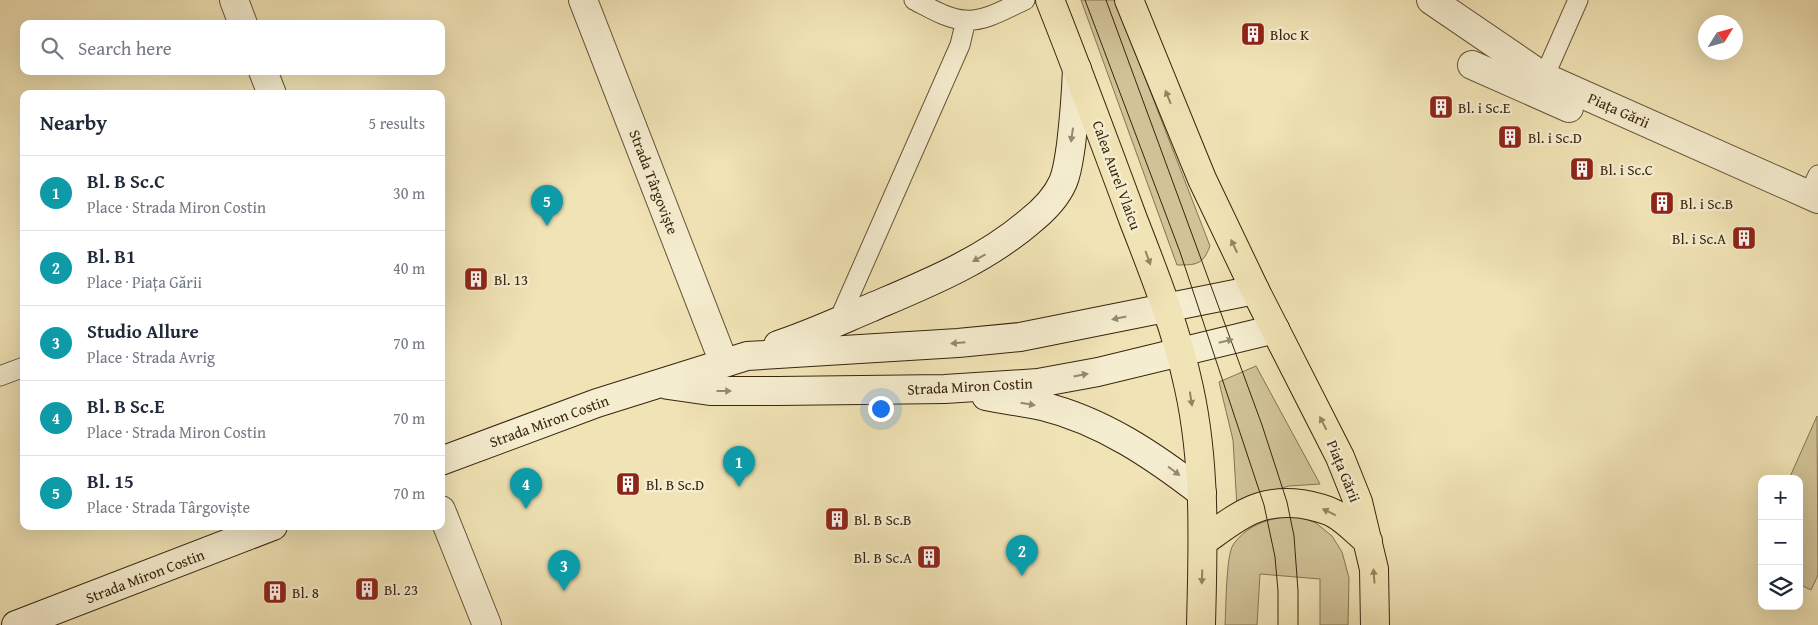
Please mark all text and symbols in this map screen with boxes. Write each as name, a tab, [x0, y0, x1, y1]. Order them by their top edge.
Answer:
north arrow	[1698, 15, 1743, 60]
search box	[20, 20, 445, 75]
building icon: Bloc K	[1240, 21, 1266, 47]
place label: Bloc K	[1270, 24, 1309, 45]
icon: search	[38, 34, 66, 62]
text: Search here	[78, 34, 172, 62]
street label: Piața Gării	[1585, 87, 1653, 133]
one-way arrow	[1164, 90, 1172, 104]
building icon: Bl. i Sc.E	[1428, 94, 1454, 120]
place label: Bl. i Sc.E	[1458, 97, 1511, 118]
text: Nearby	[40, 107, 107, 138]
text: 5 results	[368, 111, 425, 135]
street label: Calea Aurel Vlaicu	[1088, 118, 1147, 233]
building icon: Bl. i Sc.D	[1497, 124, 1523, 150]
street label: Strada Târgoviște	[624, 127, 684, 237]
one-way arrow	[1068, 127, 1076, 143]
place label: Bl. i Sc.D	[1528, 127, 1582, 148]
building icon: Bl. i Sc.C	[1569, 156, 1595, 182]
place label: Bl. i Sc.C	[1600, 159, 1653, 180]
text: Bl. B Sc.C	[87, 167, 165, 195]
text: 1	[52, 181, 60, 205]
text: 30 m	[393, 181, 425, 205]
pin: 5	[531, 185, 563, 226]
building icon: Bl. i Sc.B	[1649, 190, 1675, 216]
place label: Bl. i Sc.B	[1680, 193, 1733, 214]
text: Place · Strada Miron Costin	[87, 195, 266, 219]
building icon: Bl. i Sc.A	[1731, 225, 1757, 251]
place label: Bl. i Sc.A	[1672, 228, 1726, 249]
one-way arrow	[1229, 239, 1237, 253]
text: Bl. B1	[87, 242, 136, 270]
one-way arrow	[1145, 251, 1152, 266]
one-way arrow	[973, 253, 986, 262]
text: 2	[52, 256, 60, 280]
text: 40 m	[393, 256, 425, 280]
building icon: Bl. 13	[463, 266, 489, 292]
place label: Bl. 13	[494, 269, 528, 290]
text: Place · Piața Gării	[87, 270, 202, 294]
one-way arrow	[1110, 315, 1126, 323]
text: Studio Allure	[87, 317, 199, 345]
text: 3	[52, 331, 60, 355]
text: 70 m	[393, 331, 425, 355]
one-way arrow	[1219, 337, 1234, 345]
one-way arrow	[950, 339, 966, 347]
text: Place · Strada Avrig	[87, 345, 215, 369]
one-way arrow	[1073, 370, 1089, 378]
street label: Strada Miron Costin	[907, 372, 1034, 400]
one-way arrow	[717, 387, 733, 395]
street label: Strada Miron Costin	[486, 389, 612, 452]
text: Bl. B Sc.E	[87, 392, 164, 420]
one-way arrow	[1188, 392, 1196, 408]
your location	[868, 396, 894, 422]
one-way arrow	[1020, 400, 1036, 408]
text: 4	[52, 406, 60, 430]
text: 70 m	[393, 406, 425, 430]
one-way arrow	[1319, 416, 1327, 430]
text: Place · Strada Miron Costin	[87, 420, 266, 444]
street label: Piața Gării	[1322, 437, 1366, 505]
pin: 1	[723, 446, 755, 487]
one-way arrow	[1167, 466, 1180, 477]
text: Bl. 15	[87, 467, 134, 495]
pin: 4	[510, 468, 542, 509]
building icon: Bl. B Sc.D	[615, 471, 641, 497]
place label: Bl. B Sc.D	[646, 474, 704, 495]
map controls	[1758, 475, 1803, 610]
button: +	[1758, 475, 1803, 520]
text: 5	[52, 481, 60, 505]
text: 70 m	[393, 481, 425, 505]
text: Place · Strada Târgoviște	[87, 495, 250, 519]
building icon: Bl. B Sc.B	[824, 506, 850, 532]
one-way arrow	[1322, 508, 1336, 516]
place label: Bl. B Sc.B	[854, 509, 912, 530]
button: −	[1758, 520, 1803, 565]
pin: 2	[1006, 535, 1038, 576]
street label: Strada Miron Costin	[83, 543, 208, 608]
building icon: Bl. B Sc.A	[916, 544, 942, 570]
place label: Bl. B Sc.A	[854, 547, 912, 568]
pin: 3	[548, 550, 580, 591]
button: layers	[1758, 565, 1803, 610]
one-way arrow	[1370, 568, 1378, 584]
one-way arrow	[1198, 569, 1206, 585]
building icon: Bl. 23	[354, 576, 380, 602]
building icon: Bl. 8	[262, 579, 288, 605]
place label: Bl. 23	[384, 579, 418, 600]
place label: Bl. 8	[292, 582, 319, 603]

